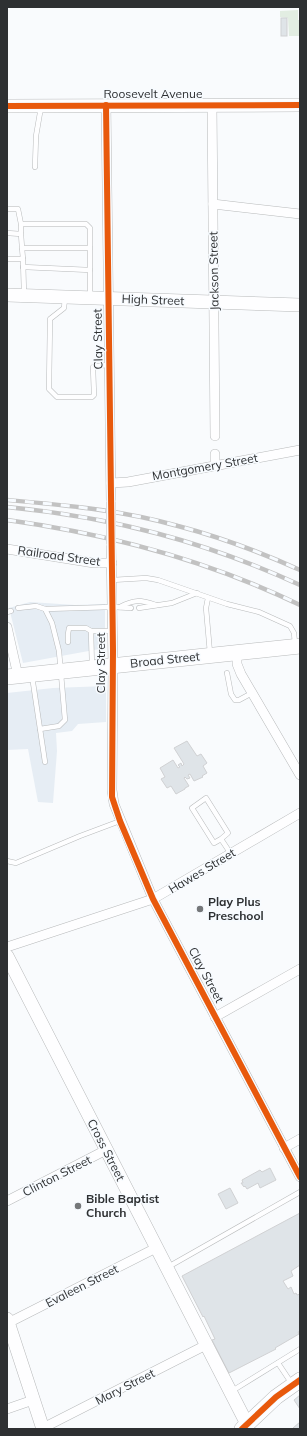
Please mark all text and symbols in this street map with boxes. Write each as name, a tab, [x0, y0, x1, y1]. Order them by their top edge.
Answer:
street label: Roosevelt Avenue	[103, 86, 203, 101]
street label: Jackson Street	[205, 231, 222, 311]
street label: High Street	[121, 291, 185, 308]
street label: Clay Street	[89, 308, 106, 370]
street label: Montgomery Street	[151, 450, 259, 483]
street label: Railroad Street	[17, 542, 101, 569]
street label: Clay Street	[93, 633, 108, 693]
street label: Broad Street	[129, 648, 201, 671]
street label: Hawes Street	[166, 845, 238, 896]
place label: Play Plus Preschool	[208, 894, 264, 923]
marker: Play Plus Preschool	[195, 904, 205, 914]
street label: Clay Street	[186, 944, 227, 1005]
street label: Cross Street	[84, 1116, 128, 1183]
street label: Clinton Street	[20, 1152, 94, 1199]
place label: Bible Baptist Church	[86, 1191, 160, 1220]
marker: Bible Baptist Church	[73, 1201, 83, 1211]
street label: Evaleen Street	[43, 1261, 121, 1310]
street label: Mary Street	[92, 1365, 157, 1408]

